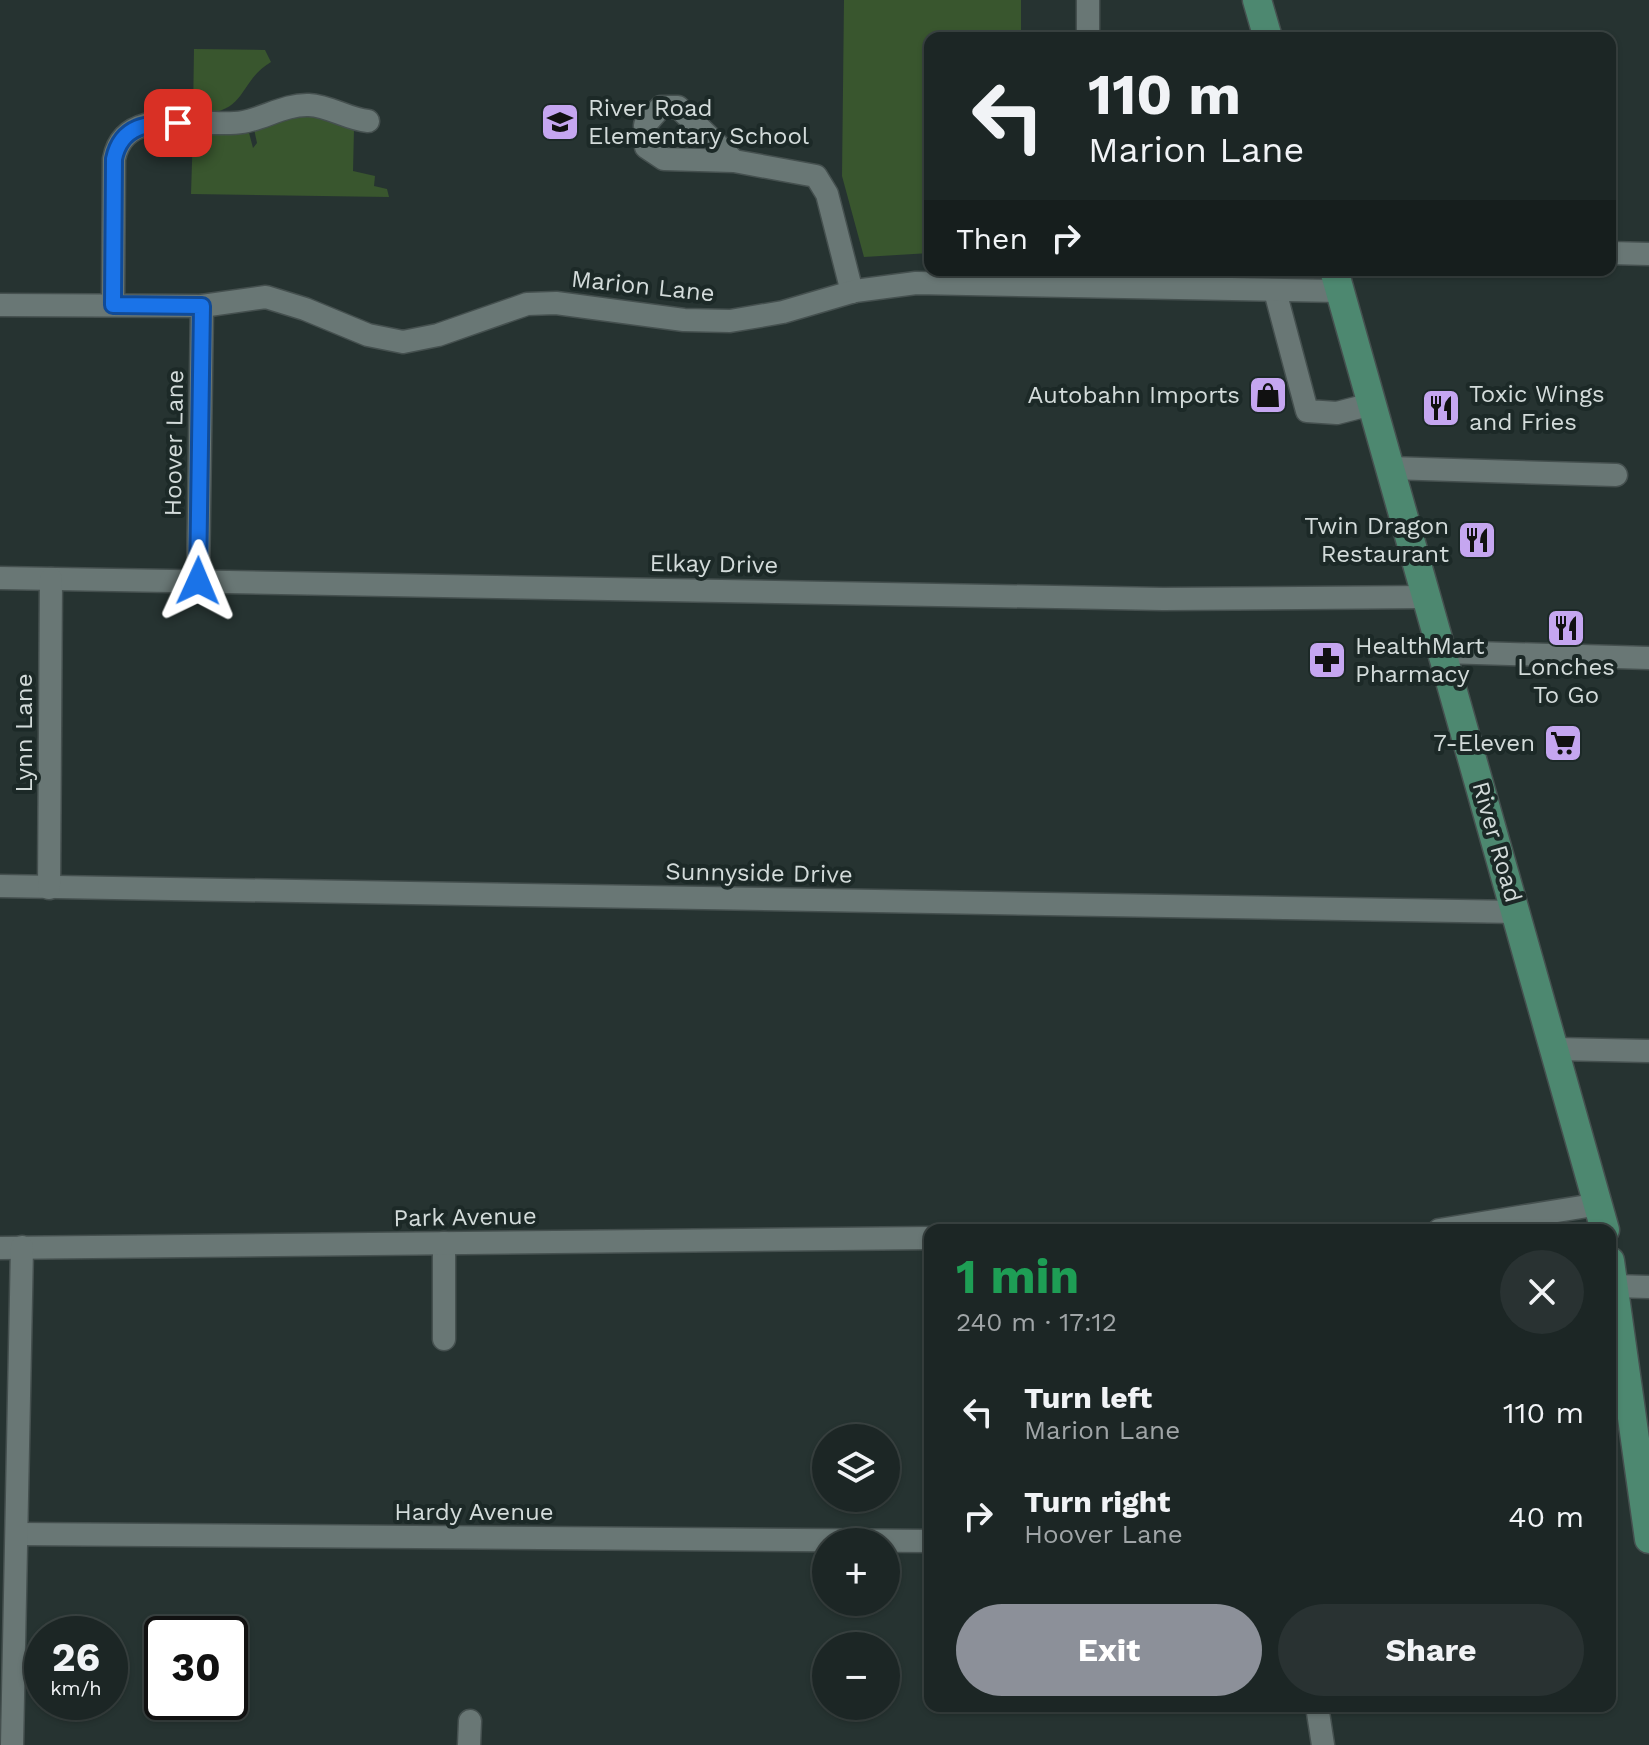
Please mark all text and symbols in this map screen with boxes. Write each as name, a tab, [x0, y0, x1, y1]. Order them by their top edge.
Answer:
text: 110 m	[1088, 62, 1241, 128]
icon: left	[956, 64, 1060, 168]
pin	[144, 89, 212, 157]
place label: River Road Elementary School	[588, 94, 810, 150]
icon: arrive	[156, 101, 200, 145]
school or university icon: River Road Elementary School	[539, 101, 581, 143]
text: Marion Lane	[1088, 129, 1304, 171]
icon: right	[1044, 216, 1088, 260]
text: Then	[956, 221, 1028, 256]
street label: Marion Lane	[570, 265, 716, 307]
street label: Hoover Lane	[159, 369, 189, 517]
shop icon: Autobahn Imports	[1247, 374, 1289, 416]
place label: Toxic Wings and Fries	[1469, 380, 1605, 436]
place label: Autobahn Imports	[1028, 381, 1240, 409]
restaurant icon: Toxic Wings and Fries	[1420, 387, 1462, 429]
place label: Twin Dragon Restaurant	[1304, 512, 1449, 568]
restaurant icon: Twin Dragon Restaurant	[1456, 519, 1498, 561]
position arrow	[156, 539, 240, 623]
street label: Elkay Drive	[649, 549, 779, 579]
restaurant icon: Lonches To Go	[1545, 607, 1587, 649]
place label: HealthMart Pharmacy	[1355, 632, 1485, 688]
pharmacy icon: HealthMart Pharmacy	[1306, 639, 1348, 681]
place label: Lonches To Go	[1517, 653, 1615, 709]
street label: Lynn Lane	[10, 673, 38, 793]
supermarket icon: 7-Eleven	[1542, 722, 1584, 764]
place label: 7-Eleven	[1433, 729, 1535, 757]
street label: River Road	[1466, 778, 1528, 906]
street label: Sunnyside Drive	[665, 857, 853, 889]
street label: Park Avenue	[393, 1202, 537, 1232]
text: 1 min	[956, 1248, 1079, 1305]
button: close	[1500, 1250, 1584, 1334]
text: 240 m · 17:12	[956, 1307, 1117, 1337]
text: Turn left	[1024, 1380, 1152, 1415]
icon: left	[956, 1390, 1000, 1434]
text: 110 m	[1503, 1395, 1584, 1430]
text: Marion Lane	[1024, 1415, 1180, 1445]
map controls	[812, 1424, 900, 1720]
button: layers	[812, 1424, 900, 1512]
text: Turn right	[1024, 1484, 1170, 1519]
icon: right	[956, 1494, 1000, 1538]
street label: Hardy Avenue	[394, 1498, 554, 1526]
text: 40 m	[1508, 1499, 1584, 1534]
text: Hoover Lane	[1024, 1519, 1183, 1549]
button: +	[812, 1528, 900, 1616]
button: Exit	[956, 1604, 1262, 1696]
button: Share	[1278, 1604, 1584, 1696]
speed limit sign: 30	[144, 1616, 248, 1720]
button: −	[812, 1632, 900, 1720]
text: 26	[52, 1634, 100, 1681]
text: km/h	[50, 1676, 102, 1700]

